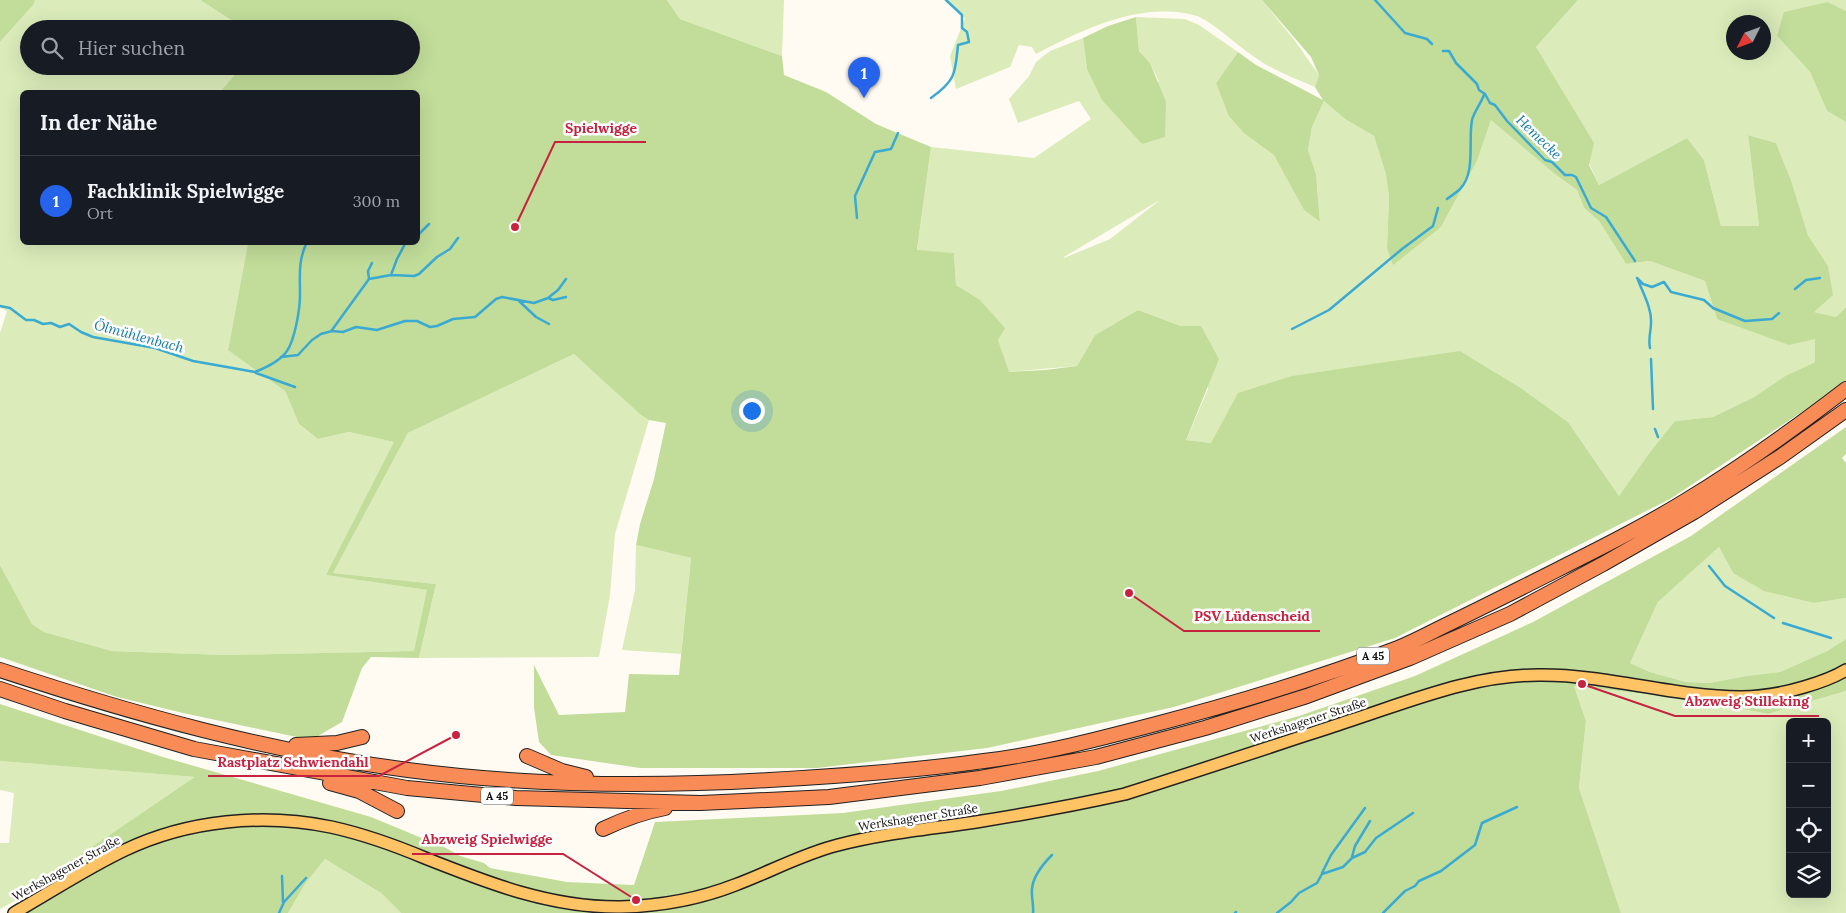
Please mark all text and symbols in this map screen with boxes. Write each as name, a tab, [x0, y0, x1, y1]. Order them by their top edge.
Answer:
north arrow	[1726, 15, 1771, 60]
search box	[20, 20, 420, 75]
icon: search	[38, 34, 66, 62]
text: Hier suchen	[78, 36, 185, 60]
pin: 1	[848, 57, 880, 98]
text: In der Nähe	[40, 109, 157, 136]
water label: Hemecke	[1512, 111, 1566, 163]
callout: Spielwigge	[555, 113, 646, 142]
text: Spielwigge	[565, 119, 637, 137]
text: Fachklinik Spielwigge	[87, 179, 284, 203]
text: 1	[53, 191, 59, 211]
text: 300 m	[353, 191, 400, 211]
text: Ort	[87, 203, 113, 223]
water label: Ölmühlenbach	[92, 315, 186, 357]
your location	[739, 398, 765, 424]
callout: PSV Lüdenscheid	[1184, 602, 1320, 631]
text: PSV Lüdenscheid	[1194, 607, 1310, 625]
road number: A 45	[1357, 648, 1389, 664]
callout: Abzweig Stilleking	[1675, 687, 1819, 716]
text: Abzweig Stilleking	[1685, 692, 1810, 710]
street label: Werkshagener Straße	[1248, 694, 1368, 746]
map controls	[1786, 718, 1831, 898]
button: +	[1786, 718, 1831, 763]
callout: Rastplatz Schwiendahl	[208, 747, 379, 776]
text: Rastplatz Schwiendahl	[217, 753, 369, 771]
button: −	[1786, 763, 1831, 808]
road number: A 45	[481, 788, 513, 804]
street label: Werkshagener Straße	[857, 800, 979, 834]
button: locate	[1786, 808, 1831, 853]
callout: Abzweig Spielwigge	[412, 825, 563, 854]
text: Abzweig Spielwigge	[421, 830, 553, 848]
street label: Werkshagener Straße	[9, 832, 123, 904]
button: layers	[1786, 853, 1831, 898]

